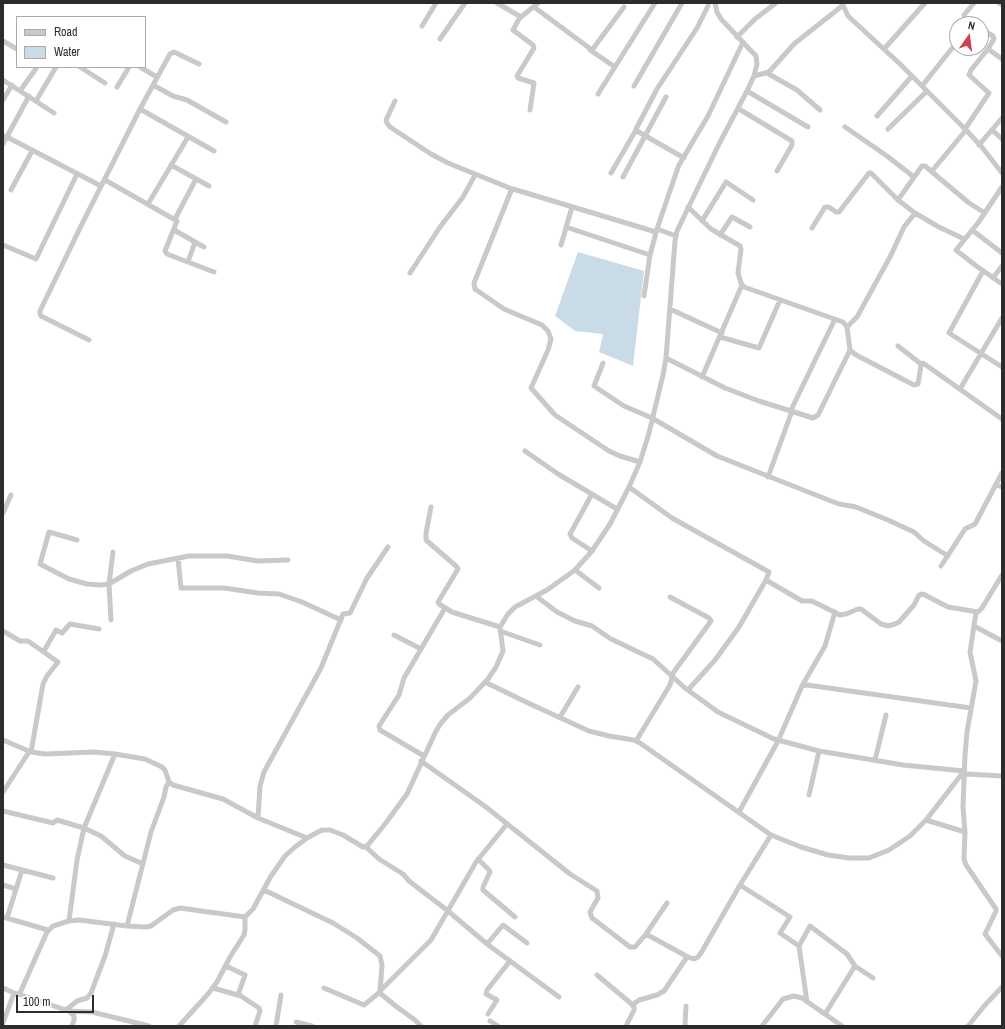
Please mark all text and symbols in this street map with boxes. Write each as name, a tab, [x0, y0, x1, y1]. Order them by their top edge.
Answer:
legend	[16, 16, 146, 68]
north arrow	[949, 16, 989, 56]
text: N	[967, 18, 977, 33]
text: Road	[54, 24, 78, 40]
text: Water	[54, 44, 80, 60]
scale bar	[18, 987, 96, 1013]
text: 100 m	[23, 994, 50, 1010]

